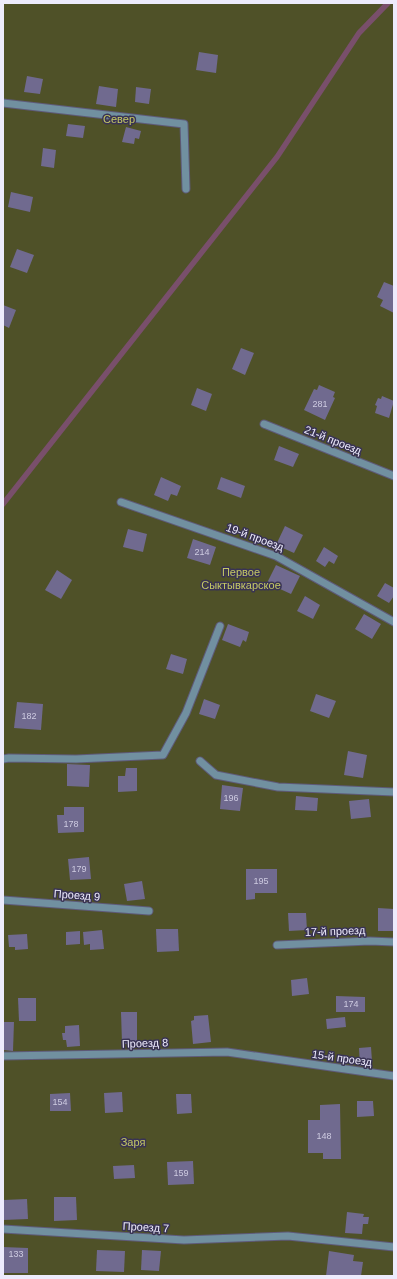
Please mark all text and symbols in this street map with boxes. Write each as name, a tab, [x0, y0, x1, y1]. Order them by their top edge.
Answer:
park label: Север	[103, 113, 135, 125]
house number: 281	[312, 399, 328, 409]
street label: 21-й проезд	[303, 423, 364, 457]
street label: 19-й проезд	[225, 521, 286, 553]
house number: 214	[194, 547, 210, 557]
park label: Первое Сыктывкарское	[201, 566, 281, 591]
house number: 182	[21, 711, 37, 721]
house number: 196	[223, 793, 239, 803]
house number: 178	[63, 819, 79, 829]
house number: 179	[71, 864, 87, 874]
house number: 195	[253, 876, 269, 886]
street label: Проезд 9	[53, 887, 101, 903]
street label: 17-й проезд	[305, 924, 366, 938]
house number: 174	[343, 999, 359, 1009]
street label: Проезд 8	[122, 1036, 168, 1050]
street label: 15-й проезд	[311, 1048, 373, 1068]
house number: 154	[52, 1097, 68, 1107]
house number: 148	[316, 1131, 332, 1141]
park label: Заря	[121, 1136, 145, 1148]
house number: 159	[173, 1168, 189, 1178]
street label: Проезд 7	[123, 1220, 169, 1234]
house number: 133	[8, 1249, 24, 1259]

